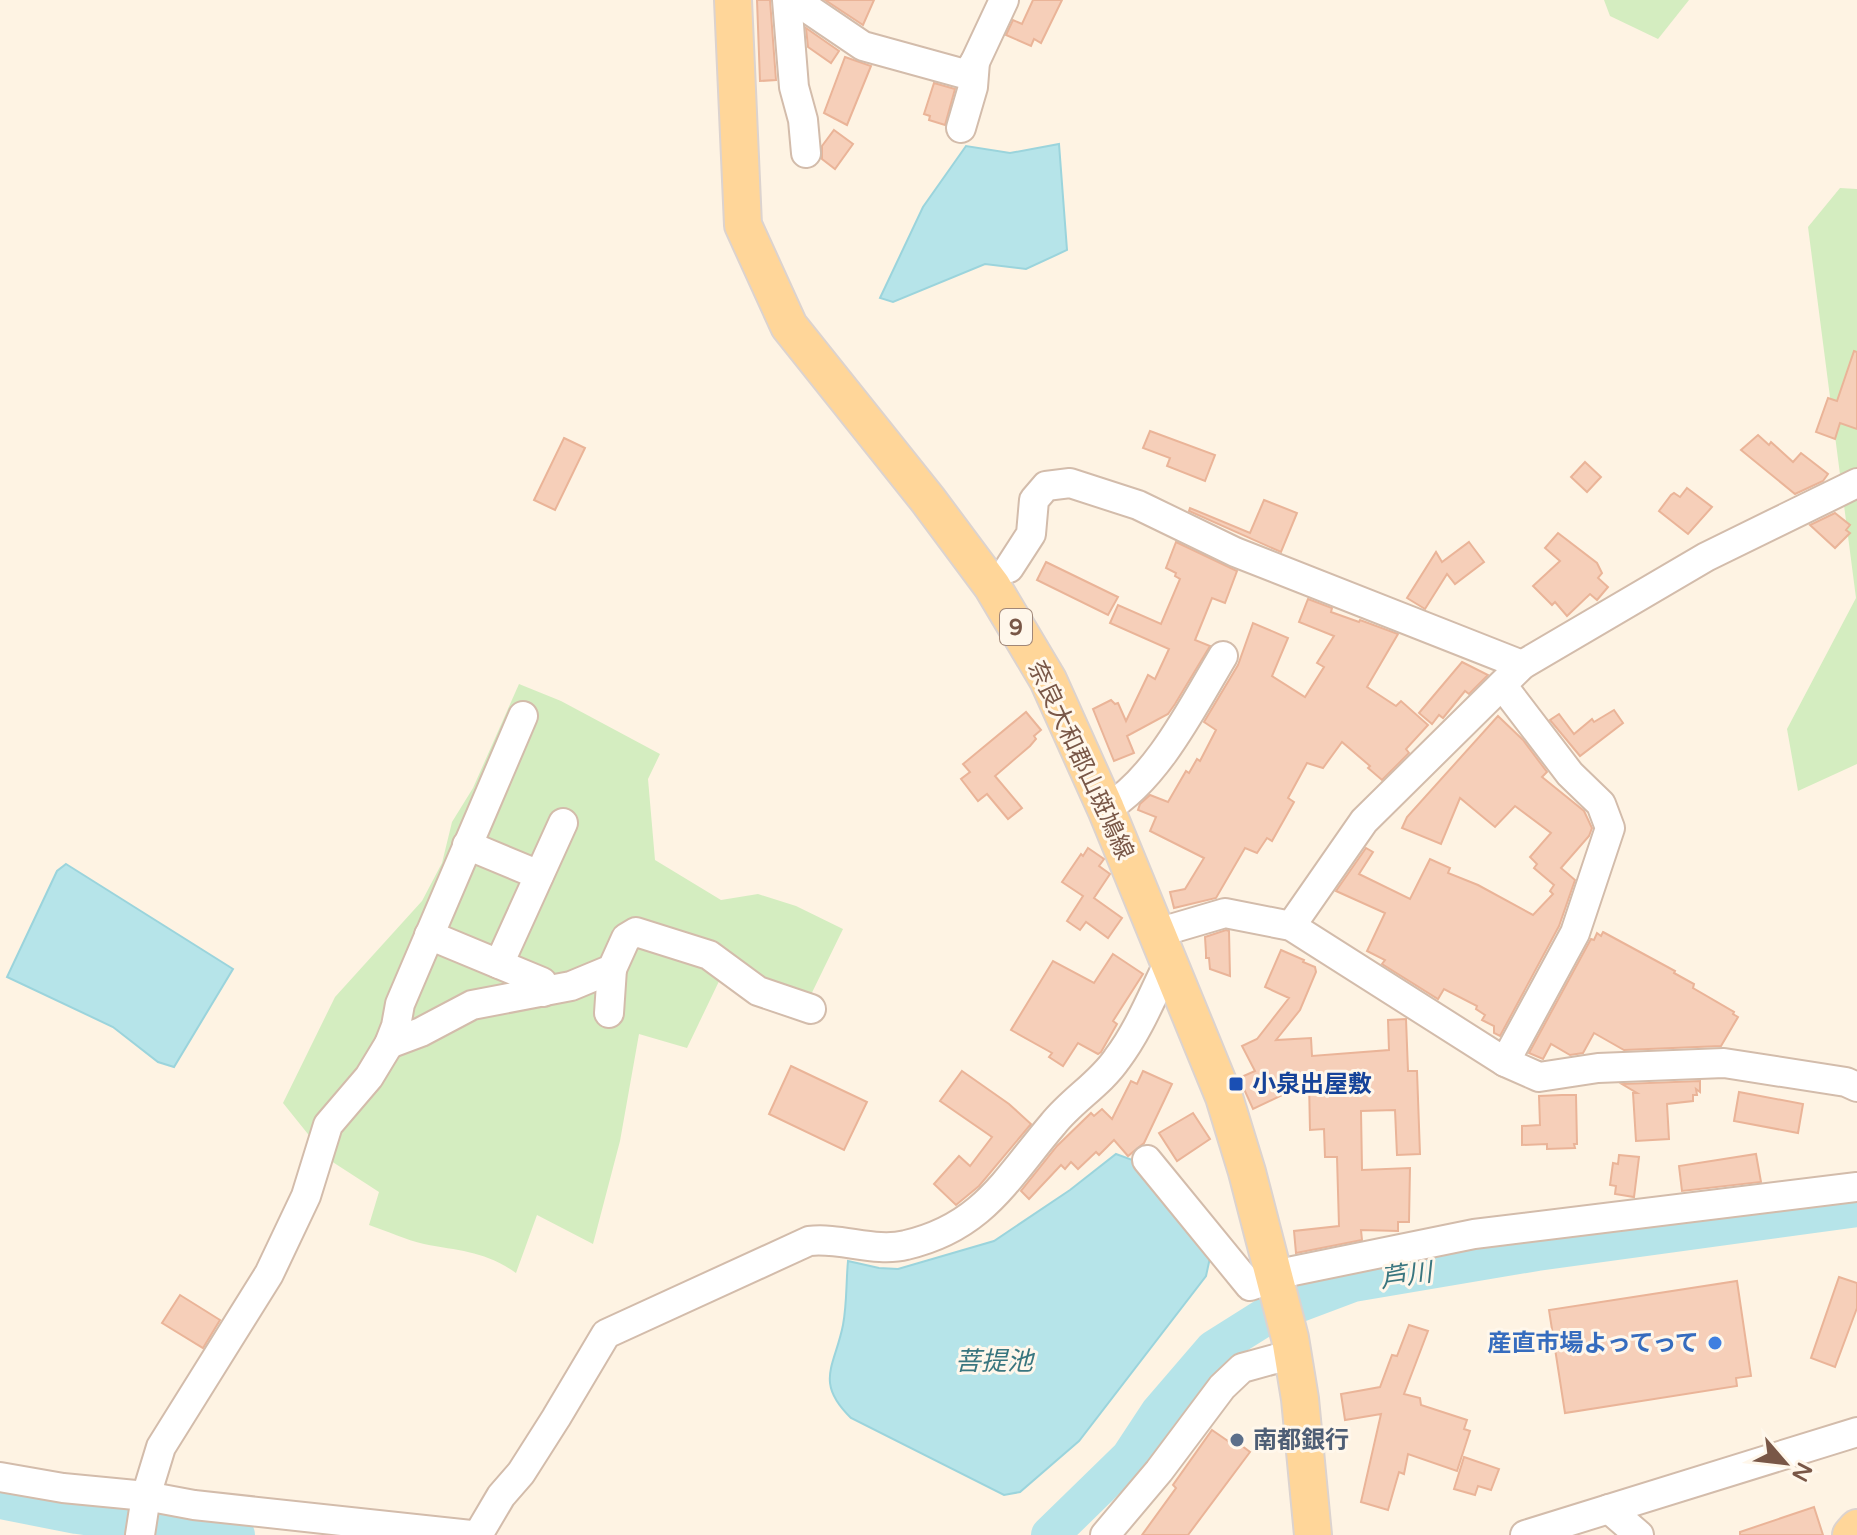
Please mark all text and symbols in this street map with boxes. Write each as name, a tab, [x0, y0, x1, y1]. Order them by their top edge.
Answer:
road number: 9	[1000, 609, 1032, 645]
street label: 奈良大和郡山斑鳩線	[1022, 656, 1139, 864]
place label: 小泉出屋敷	[1252, 1070, 1372, 1099]
marker: 小泉出屋敷	[1227, 1075, 1245, 1093]
water label: 芦川	[1378, 1256, 1437, 1294]
place label: 産直市場よってって	[1488, 1329, 1699, 1358]
marker: 産直市場よってって	[1706, 1334, 1724, 1352]
water label: 菩提池	[955, 1346, 1036, 1377]
north arrow	[1745, 1423, 1825, 1503]
place label: 南都銀行	[1253, 1426, 1349, 1455]
marker: 南都銀行	[1228, 1431, 1246, 1449]
text: N	[1786, 1458, 1817, 1486]

